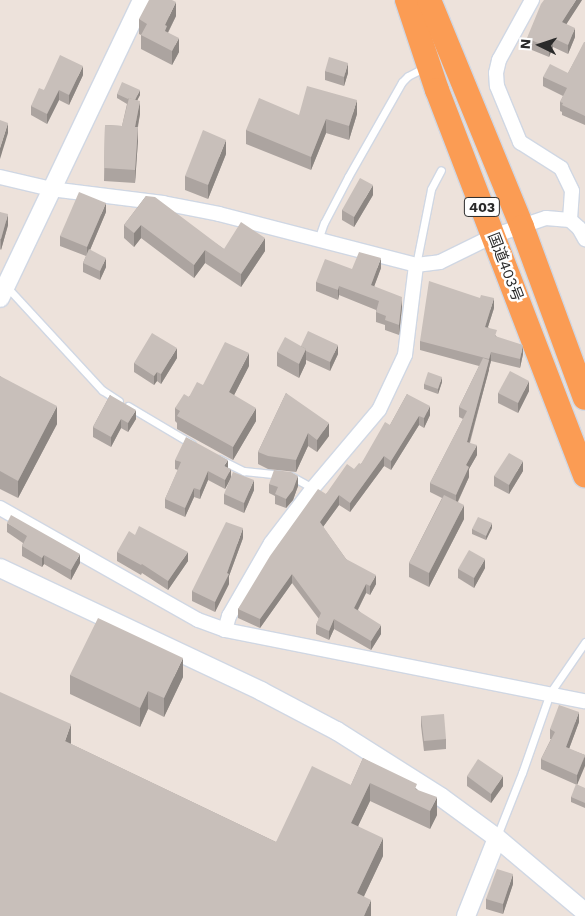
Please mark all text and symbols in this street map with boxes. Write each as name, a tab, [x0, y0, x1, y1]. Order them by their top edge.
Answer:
north arrow	[515, 20, 565, 70]
text: N	[517, 38, 533, 50]
road number: 403	[463, 196, 501, 218]
street label: 国道403号	[484, 230, 526, 304]

